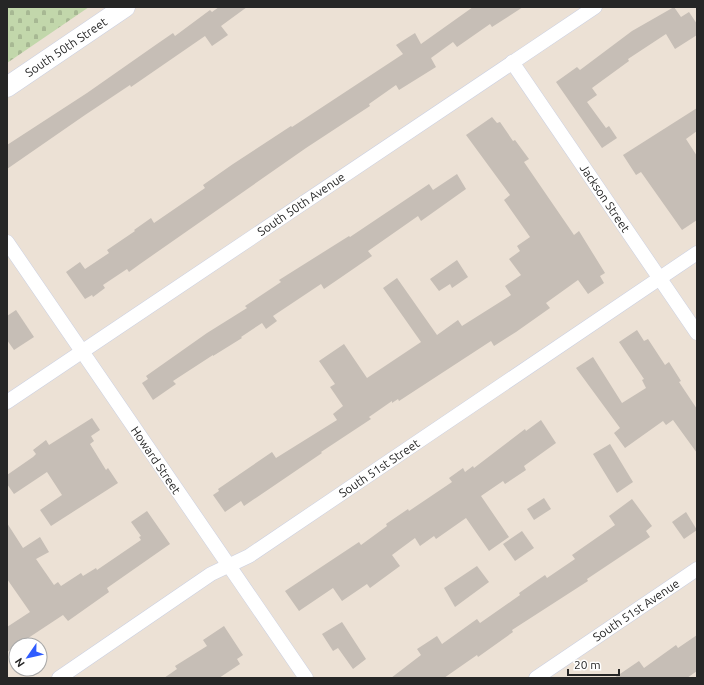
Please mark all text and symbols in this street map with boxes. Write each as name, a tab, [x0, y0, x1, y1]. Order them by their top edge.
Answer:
street label: South 50th Street	[23, 15, 110, 79]
street label: Jackson Street	[578, 162, 633, 235]
street label: South 50th Avenue	[255, 170, 347, 238]
street label: Howard Street	[129, 424, 184, 496]
street label: South 51st Street	[336, 436, 422, 500]
street label: South 51st Avenue	[590, 576, 682, 644]
north arrow	[8, 637, 48, 677]
scale bar	[568, 651, 619, 677]
text: N	[12, 656, 27, 669]
text: 20 m	[574, 658, 601, 671]

